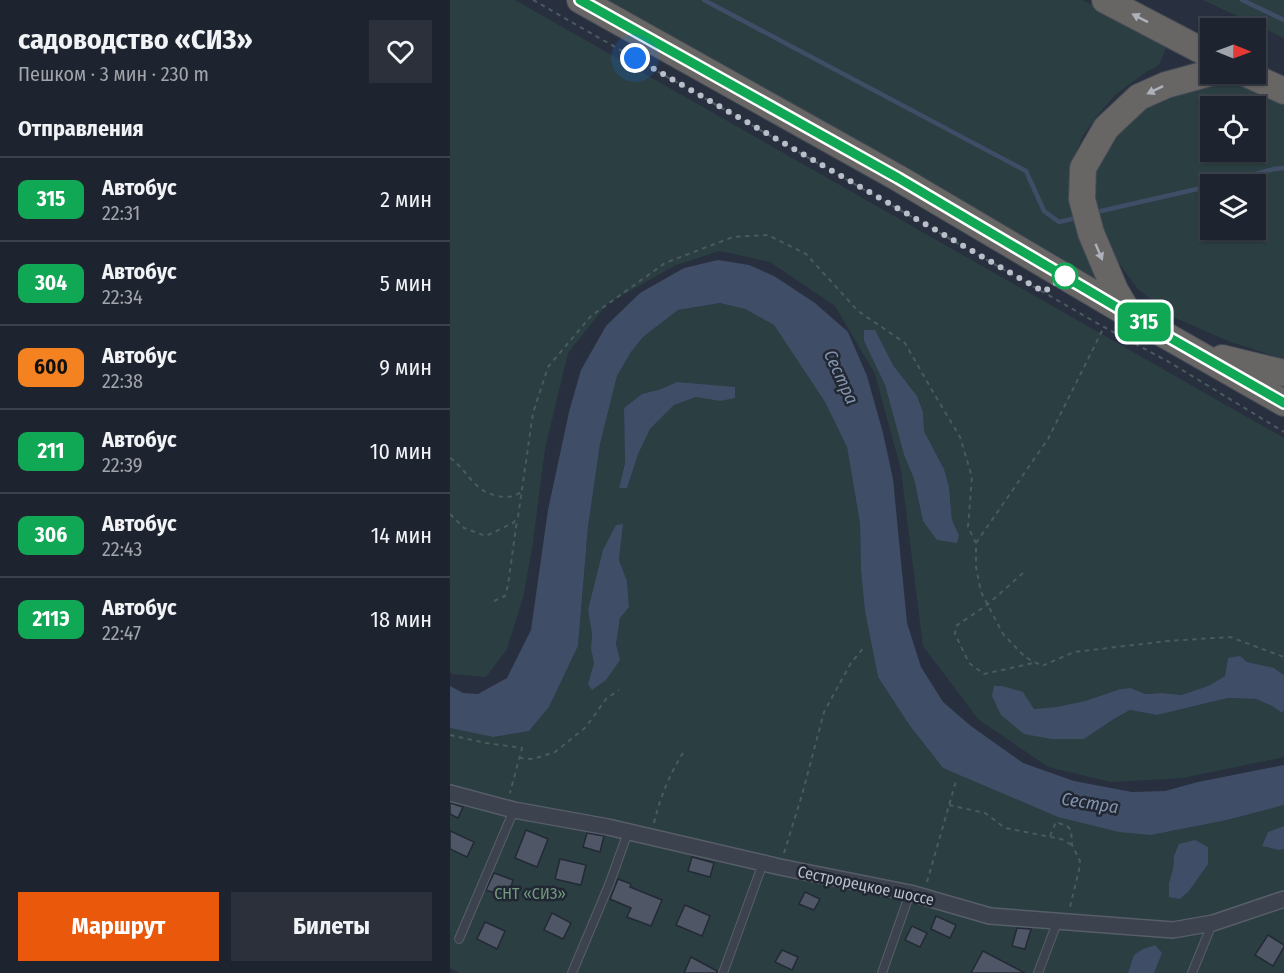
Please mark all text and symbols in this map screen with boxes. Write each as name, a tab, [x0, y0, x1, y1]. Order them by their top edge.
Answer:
one-way arrow	[1132, 13, 1149, 22]
north arrow	[1200, 18, 1266, 84]
map controls	[1200, 18, 1266, 240]
button: heart	[369, 20, 432, 83]
text: садоводство «СИЗ»	[18, 23, 253, 56]
your location	[620, 43, 650, 73]
text: Пешком · 3 мин · 230 m	[18, 62, 209, 86]
one-way arrow	[1146, 85, 1163, 94]
button: locate	[1200, 96, 1266, 162]
text: Отправления	[18, 115, 144, 142]
text: Автобус	[102, 174, 177, 201]
button: layers	[1200, 174, 1266, 240]
text: 315	[37, 186, 65, 212]
text: 2 мин	[380, 186, 432, 213]
text: 22:31	[102, 201, 140, 225]
one-way arrow	[1095, 243, 1104, 261]
text: Автобус	[102, 258, 177, 285]
unlabelled marker	[1052, 263, 1078, 289]
text: 304	[35, 270, 67, 296]
text: 5 мин	[380, 270, 432, 297]
text: 22:34	[102, 285, 143, 309]
line badge: 315	[1110, 302, 1178, 342]
text: 315	[1130, 309, 1158, 335]
text: Автобус	[102, 342, 177, 369]
water label: Сестра	[819, 346, 863, 408]
text: 600	[34, 354, 68, 380]
text: 9 мин	[379, 354, 432, 381]
text: 22:38	[102, 369, 143, 393]
text: Автобус	[102, 426, 177, 453]
text: 211	[38, 438, 64, 464]
text: 10 мин	[370, 438, 432, 465]
text: 22:39	[102, 453, 143, 477]
text: Автобус	[102, 510, 177, 537]
text: 306	[35, 522, 67, 548]
text: 14 мин	[371, 522, 432, 549]
text: 22:43	[102, 537, 142, 561]
text: Автобус	[102, 594, 177, 621]
text: 211Э	[32, 606, 70, 632]
text: 18 мин	[370, 606, 432, 633]
text: 22:47	[102, 621, 141, 645]
water label: Сестра	[1060, 788, 1120, 818]
street label: Сестрорецкое шоссе	[796, 862, 936, 909]
park label: СНТ «СИЗ»	[494, 884, 566, 903]
button: Маршрут	[18, 892, 219, 961]
button: Билеты	[231, 892, 432, 961]

